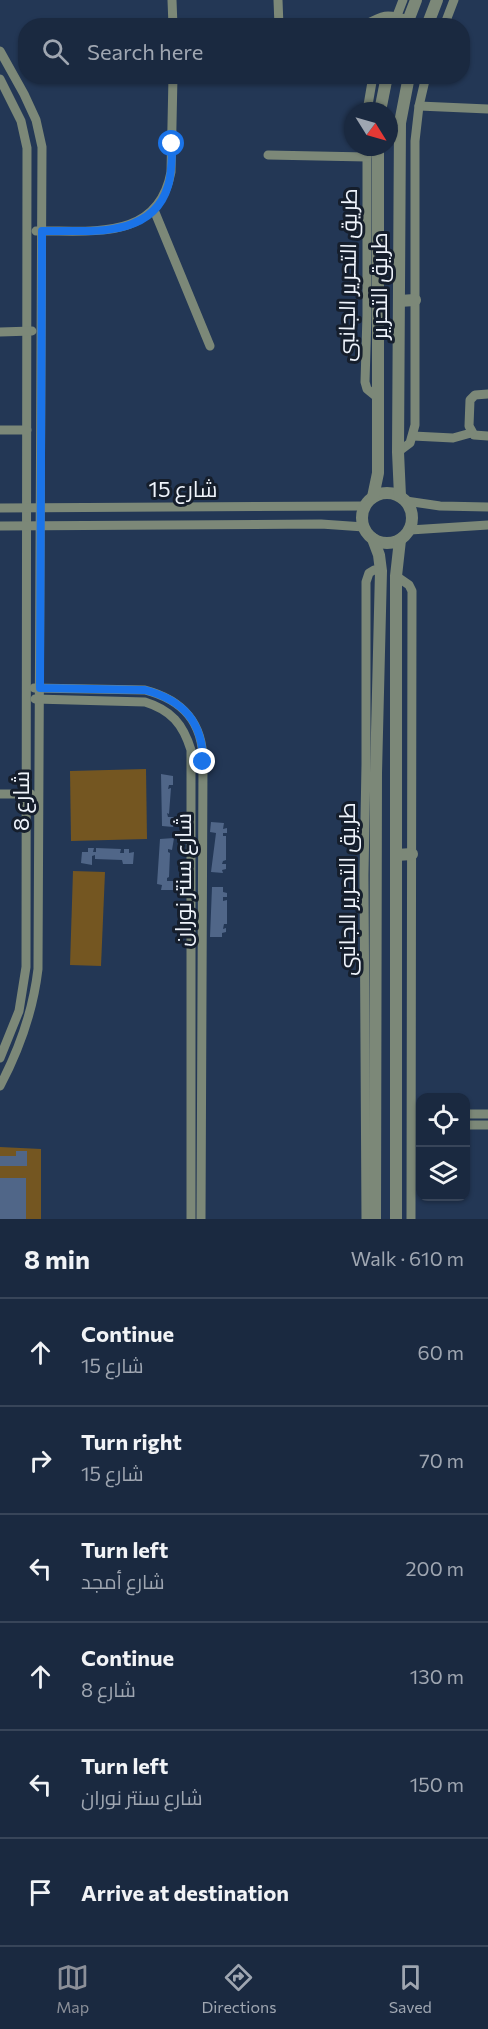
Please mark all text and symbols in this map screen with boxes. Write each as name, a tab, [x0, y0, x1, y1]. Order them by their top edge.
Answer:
search box	[18, 18, 470, 84]
icon: search	[39, 35, 72, 68]
text: Search here	[87, 38, 203, 65]
north arrow	[344, 102, 398, 156]
route start	[158, 130, 184, 156]
street label: طريق التحرير الجانبى	[332, 188, 363, 362]
street label: طريق التحرير	[365, 232, 393, 342]
street label: شارع 15	[149, 475, 217, 504]
route end	[189, 748, 215, 774]
street label: شارع 8	[7, 771, 36, 831]
street label: طريق التحرير الجانبى	[333, 802, 361, 976]
street label: شارع سنتر نوران	[169, 813, 198, 947]
map controls	[416, 1093, 470, 1201]
button: locate	[416, 1093, 470, 1147]
button: layers	[416, 1147, 470, 1201]
text: 8 min	[24, 1243, 90, 1274]
text: Walk · 610 m	[351, 1246, 464, 1270]
text: Continue	[81, 1320, 174, 1347]
icon: ahead	[24, 1336, 57, 1369]
text: 60 m	[418, 1340, 464, 1364]
text: شارع 15	[81, 1353, 144, 1377]
text: Turn right	[81, 1428, 182, 1455]
icon: right	[24, 1444, 57, 1477]
text: 70 m	[419, 1448, 464, 1472]
text: شارع 15	[81, 1461, 144, 1485]
text: Turn left	[81, 1536, 168, 1563]
icon: left	[24, 1552, 57, 1585]
text: 200 m	[406, 1556, 464, 1580]
text: شارع أمجد	[81, 1569, 165, 1593]
text: Continue	[81, 1644, 174, 1671]
icon: ahead	[24, 1660, 57, 1693]
text: 130 m	[410, 1664, 464, 1688]
text: شارع 8	[81, 1677, 136, 1701]
text: Turn left	[81, 1752, 168, 1779]
icon: left	[24, 1768, 57, 1801]
text: 150 m	[410, 1772, 464, 1796]
text: شارع سنتر نوران	[81, 1785, 203, 1809]
icon: arrive	[24, 1876, 57, 1909]
text: Arrive at destination	[81, 1879, 289, 1906]
tab: Map	[56, 1961, 89, 2016]
tab: Directions	[201, 1961, 276, 2016]
tab: Saved	[389, 1961, 432, 2016]

